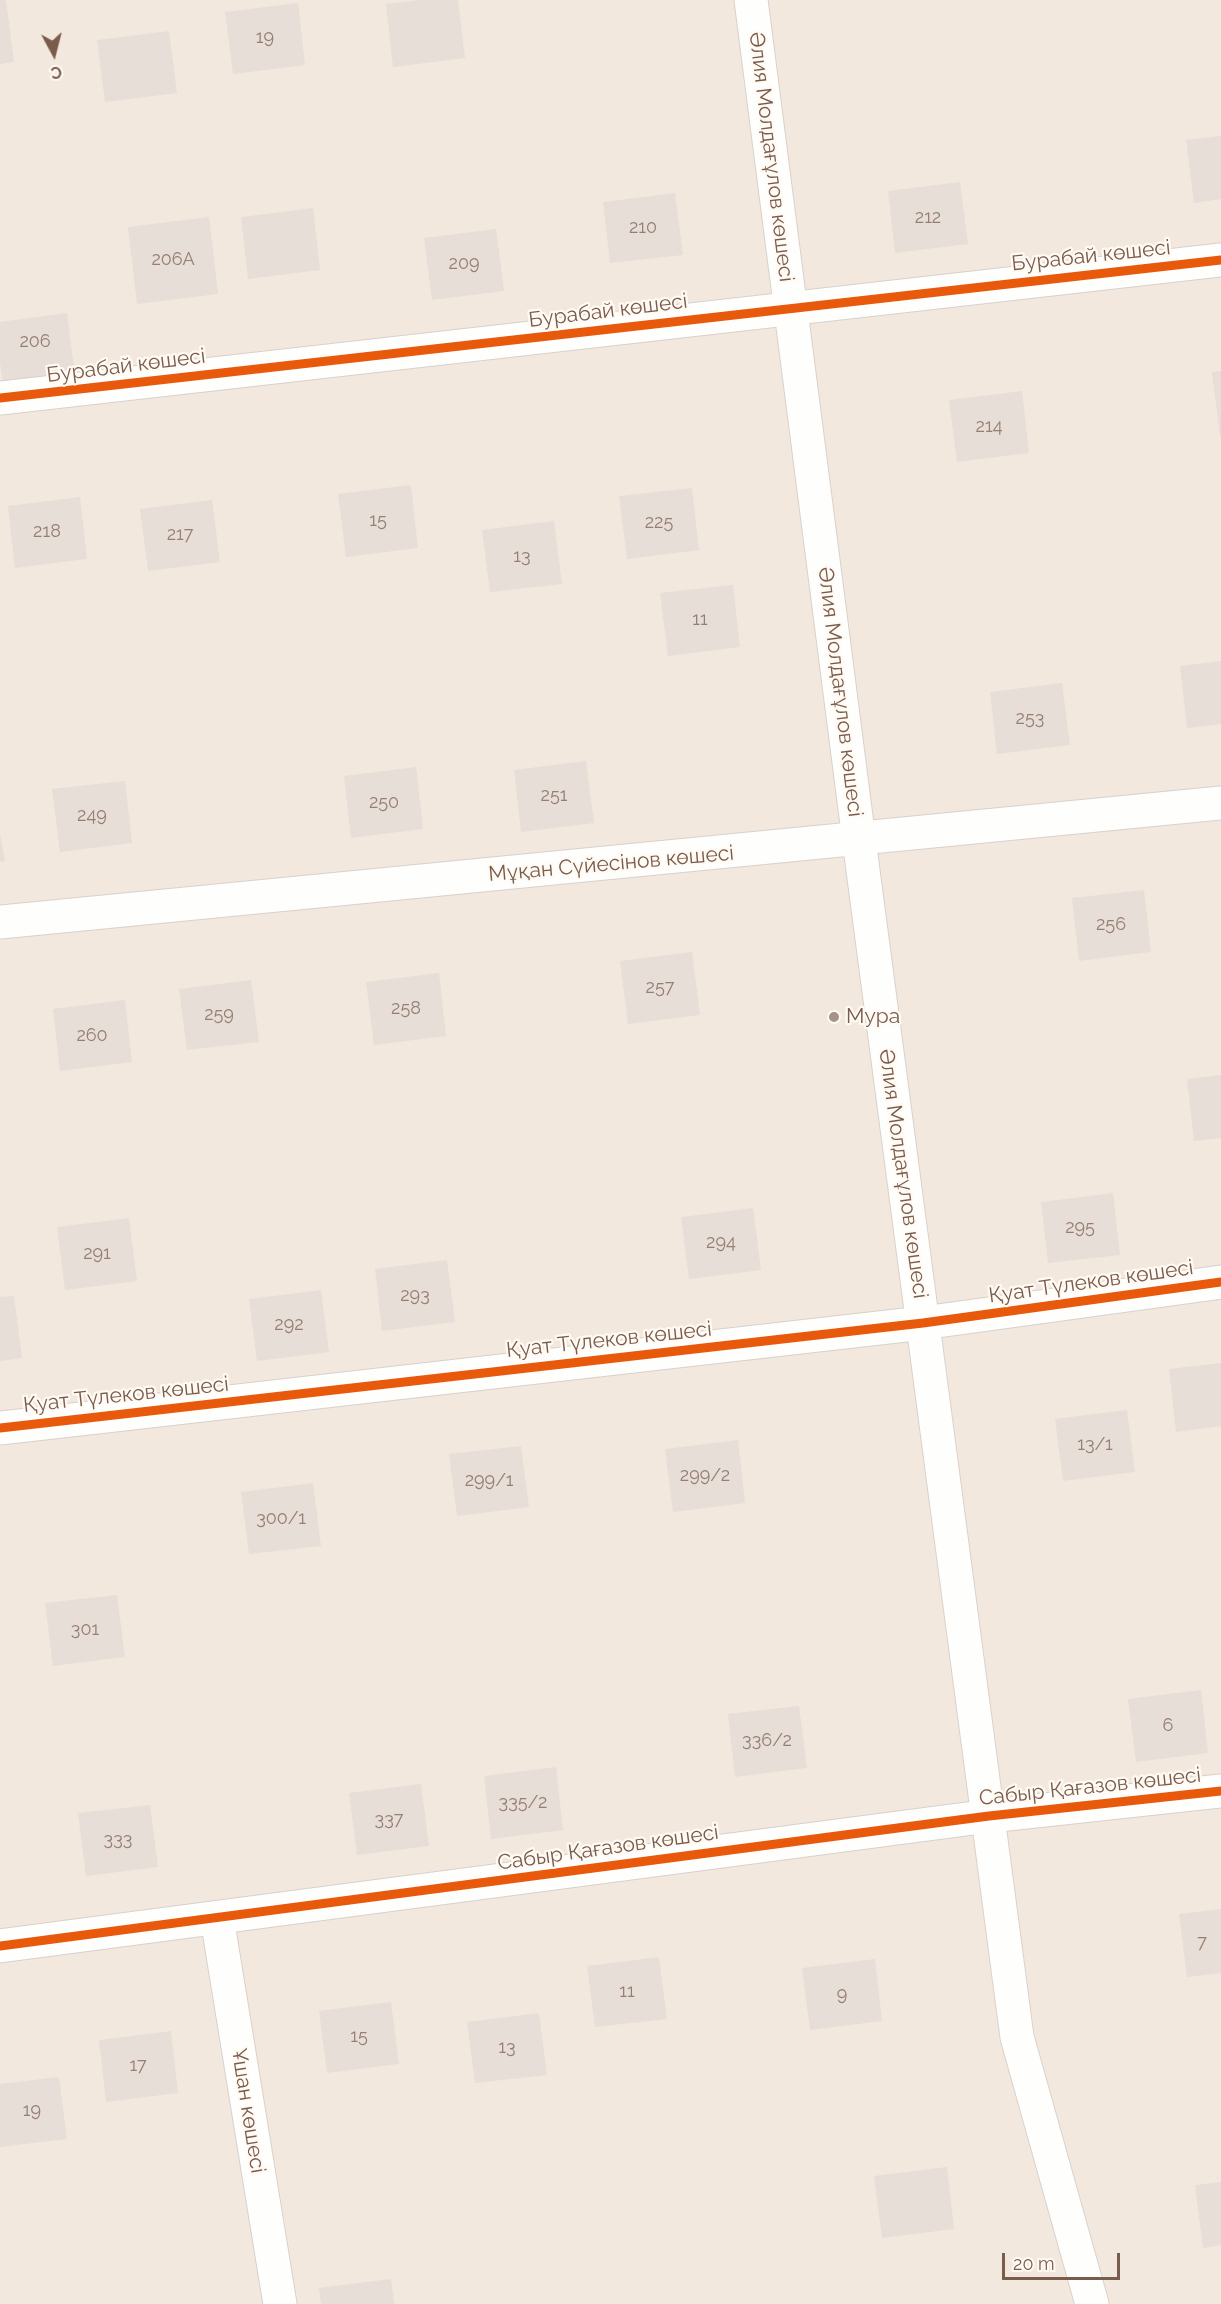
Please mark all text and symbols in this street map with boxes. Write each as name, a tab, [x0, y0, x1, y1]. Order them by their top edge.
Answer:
north arrow	[24, 24, 84, 84]
house number: 19	[256, 27, 274, 49]
street label: Әлия Молдағұлов көшесі	[743, 31, 799, 283]
text: С	[50, 62, 63, 82]
house number: 212	[915, 207, 941, 229]
house number: 210	[629, 217, 657, 239]
street label: Бурабай көшесi	[1010, 235, 1172, 277]
house number: 206А	[151, 249, 195, 271]
house number: 209	[449, 253, 479, 275]
street label: Бурабай көшесi	[527, 289, 689, 333]
house number: 206	[19, 331, 51, 353]
street label: Бурабай көшесi	[45, 344, 207, 388]
house number: 214	[976, 416, 1002, 438]
house number: 15	[369, 510, 387, 532]
house number: 225	[645, 512, 673, 534]
house number: 218	[33, 521, 61, 543]
house number: 217	[167, 524, 193, 546]
house number: 13	[513, 546, 531, 568]
street label: Әлия Молдағұлов көшесі	[812, 566, 868, 818]
house number: 11	[692, 609, 708, 631]
house number: 253	[1016, 708, 1044, 730]
house number: 251	[541, 785, 567, 807]
house number: 250	[369, 792, 399, 814]
house number: 249	[77, 805, 107, 827]
street label: Мұқан Сүйесінов көшесі	[487, 841, 735, 887]
house number: 256	[1096, 914, 1126, 936]
house number: 257	[646, 977, 674, 999]
house number: 258	[391, 998, 421, 1020]
house number: 259	[204, 1004, 234, 1026]
place label: Мура	[846, 1004, 900, 1030]
marker: Мура	[827, 1010, 841, 1024]
house number: 260	[76, 1025, 108, 1047]
street label: Әлия Молдағұлов көшесі	[873, 1048, 933, 1300]
house number: 295	[1065, 1217, 1095, 1239]
house number: 294	[706, 1232, 736, 1254]
house number: 291	[83, 1243, 111, 1265]
street label: Қуат Түлеков көшесі	[987, 1255, 1195, 1309]
house number: 293	[400, 1285, 430, 1307]
house number: 292	[274, 1314, 304, 1336]
street label: Қуат Түлеков көшесі	[505, 1317, 713, 1363]
street label: Қуат Түлеков көшесі	[22, 1372, 230, 1418]
house number: 13/1	[1077, 1434, 1113, 1456]
house number: 299/2	[680, 1465, 730, 1487]
house number: 299/1	[465, 1470, 513, 1492]
house number: 300/1	[256, 1508, 306, 1530]
house number: 301	[71, 1619, 99, 1641]
house number: 6	[1163, 1715, 1173, 1737]
house number: 336/2	[742, 1730, 792, 1752]
street label: Сабыр Қағазов көшесі	[978, 1763, 1202, 1811]
house number: 335/2	[499, 1792, 547, 1814]
house number: 337	[375, 1809, 403, 1831]
street label: Сабыр Қағазов көшесі	[496, 1820, 720, 1876]
house number: 333	[104, 1829, 132, 1851]
house number: 7	[1197, 1932, 1207, 1954]
house number: 11	[619, 1981, 635, 2003]
house number: 9	[837, 1984, 847, 2006]
house number: 15	[350, 2026, 368, 2048]
house number: 13	[498, 2037, 516, 2059]
street label: Ұшан көшесі	[226, 2047, 270, 2175]
house number: 17	[129, 2055, 147, 2077]
house number: 19	[23, 2100, 41, 2122]
scale bar	[1005, 2241, 1124, 2279]
text: 20 m	[1013, 2253, 1055, 2274]

